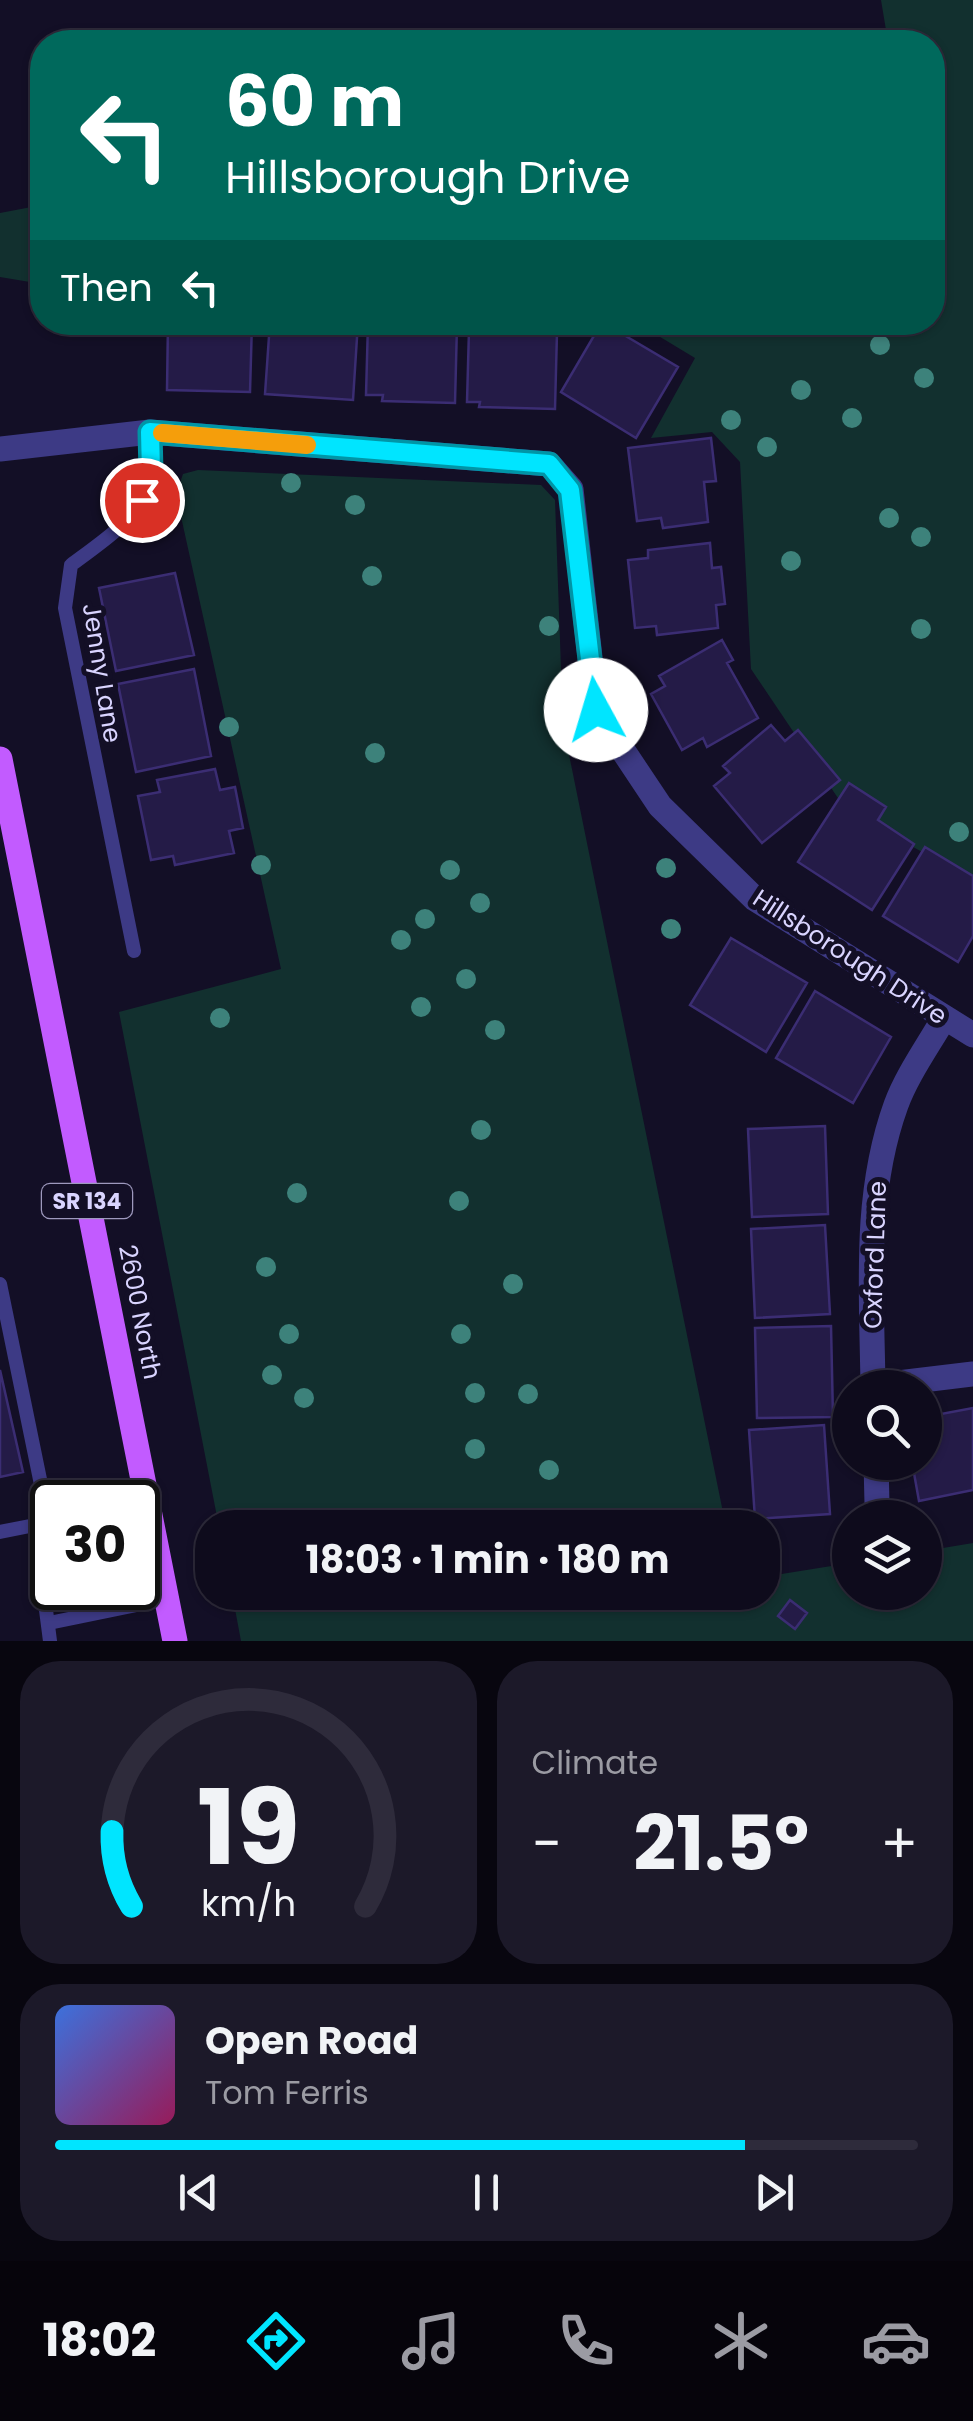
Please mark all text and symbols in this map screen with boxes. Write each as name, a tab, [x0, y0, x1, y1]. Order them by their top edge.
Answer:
text: 60 m	[225, 52, 404, 151]
icon: left	[60, 70, 190, 200]
text: Hillsborough Drive	[225, 146, 631, 209]
icon: left	[173, 260, 228, 315]
text: Then	[60, 261, 153, 314]
pin	[100, 458, 185, 543]
icon: arrive	[115, 473, 170, 528]
street label: Jenny Lane	[74, 601, 130, 745]
position arrow	[544, 658, 648, 762]
street label: Hillsborough Drive	[746, 881, 954, 1033]
street label: Oxford Lane	[855, 1180, 895, 1330]
road number: SR 134	[42, 1184, 132, 1218]
street label: 2600 North	[110, 1242, 170, 1382]
map controls	[832, 1370, 942, 1610]
button: search	[832, 1370, 942, 1480]
speed limit sign: 30	[30, 1480, 160, 1610]
button: layers	[832, 1500, 942, 1610]
text: 18:03 · 1 min · 180 m	[306, 1533, 669, 1586]
text: Climate	[532, 1740, 658, 1785]
text: 19	[197, 1755, 300, 1900]
text: 21.5°	[633, 1791, 809, 1896]
text: −	[532, 1805, 562, 1882]
text: +	[880, 1805, 918, 1882]
text: km/h	[201, 1878, 296, 1929]
text: Open Road	[205, 2014, 418, 2067]
text: Tom Ferris	[205, 2070, 369, 2115]
icon: previous	[171, 2165, 226, 2220]
icon: pause	[459, 2165, 514, 2220]
icon: next	[747, 2165, 802, 2220]
icon: directions	[241, 2306, 311, 2376]
icon: music	[396, 2306, 466, 2376]
icon: phone	[551, 2306, 621, 2376]
icon: climate	[706, 2306, 776, 2376]
icon: car	[861, 2306, 931, 2376]
text: 18:02	[42, 2309, 156, 2372]

